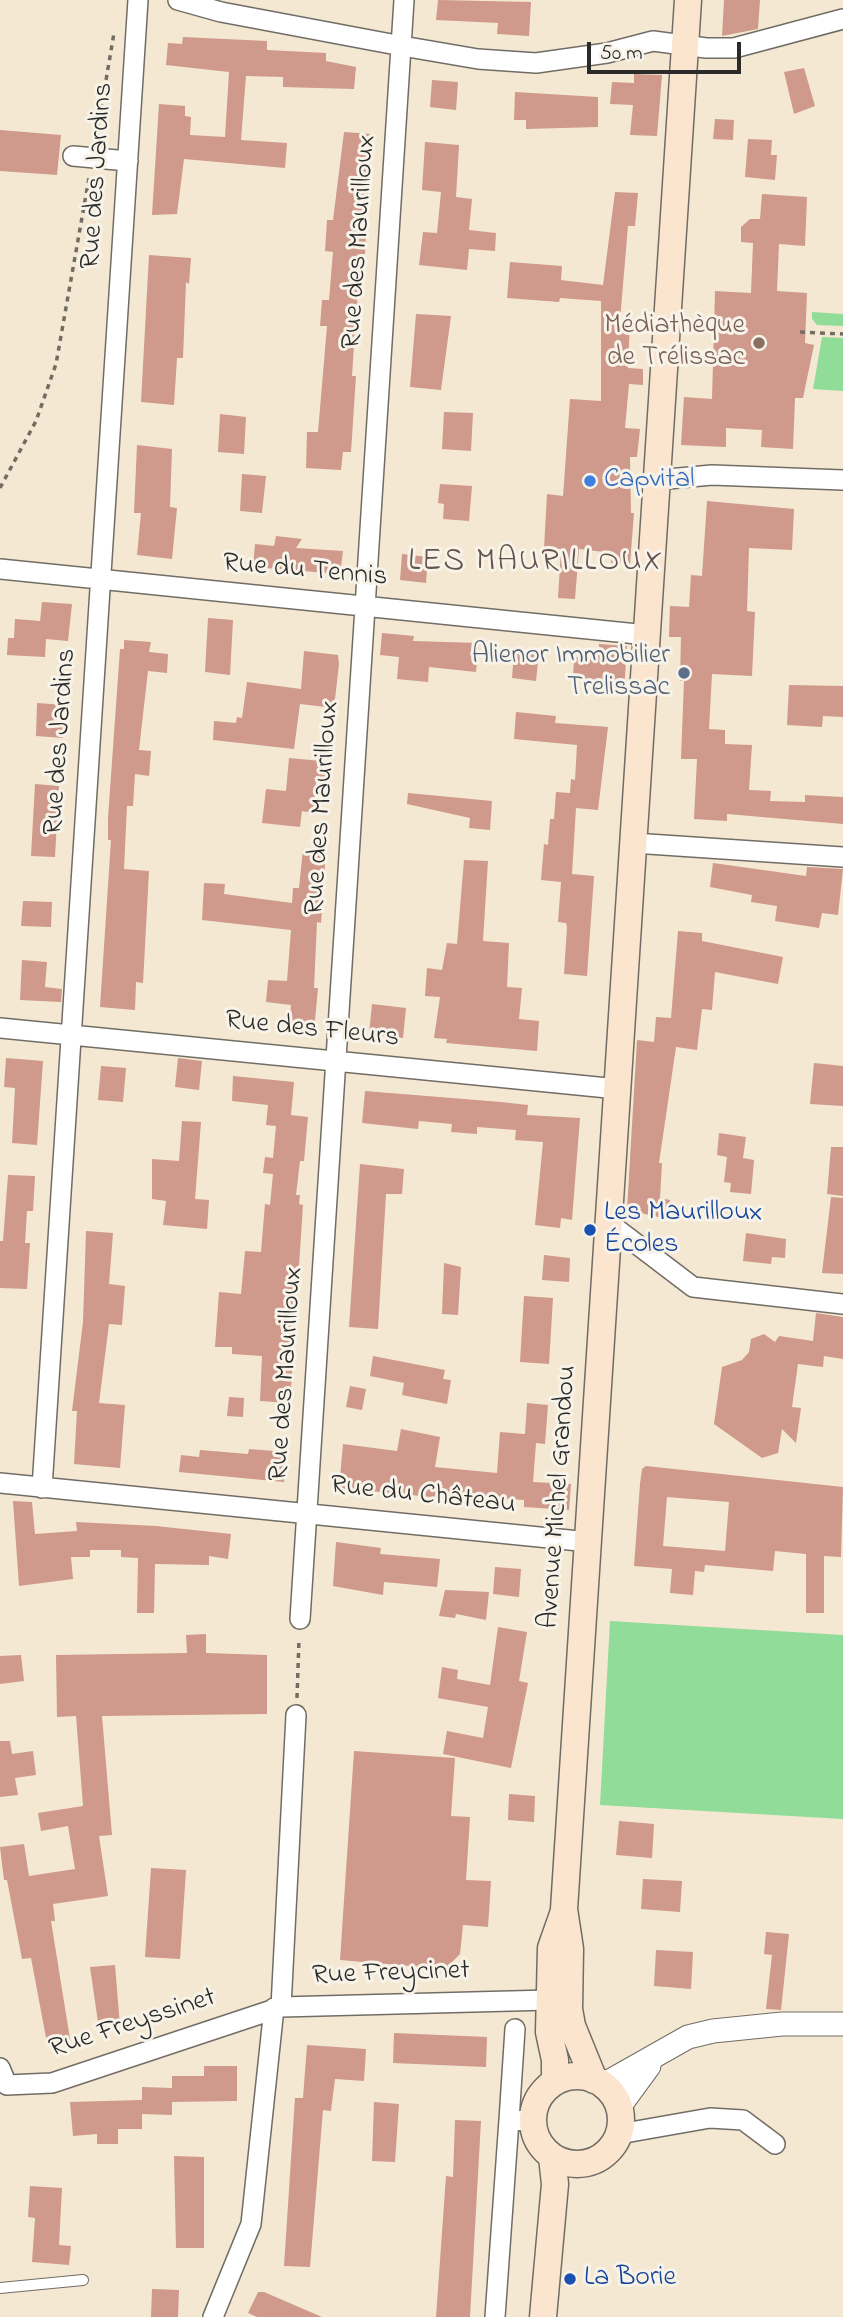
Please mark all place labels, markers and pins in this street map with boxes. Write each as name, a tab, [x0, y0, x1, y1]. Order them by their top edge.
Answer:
place label: Médiathèque de Trélissac	[604, 310, 745, 376]
marker: Médiathèque de Trélissac	[751, 335, 767, 351]
place label: Capvital	[604, 464, 695, 498]
marker: Capvital	[582, 473, 598, 489]
place label: Alienor Immobilier Trelissac	[472, 640, 670, 706]
marker: Alienor Immobilier Trelissac	[676, 665, 692, 681]
place label: Les Maurilloux Écoles	[604, 1197, 762, 1263]
marker: Les Maurilloux Écoles	[582, 1222, 598, 1238]
place label: La Borie	[584, 2262, 676, 2296]
marker: La Borie	[562, 2271, 578, 2287]

